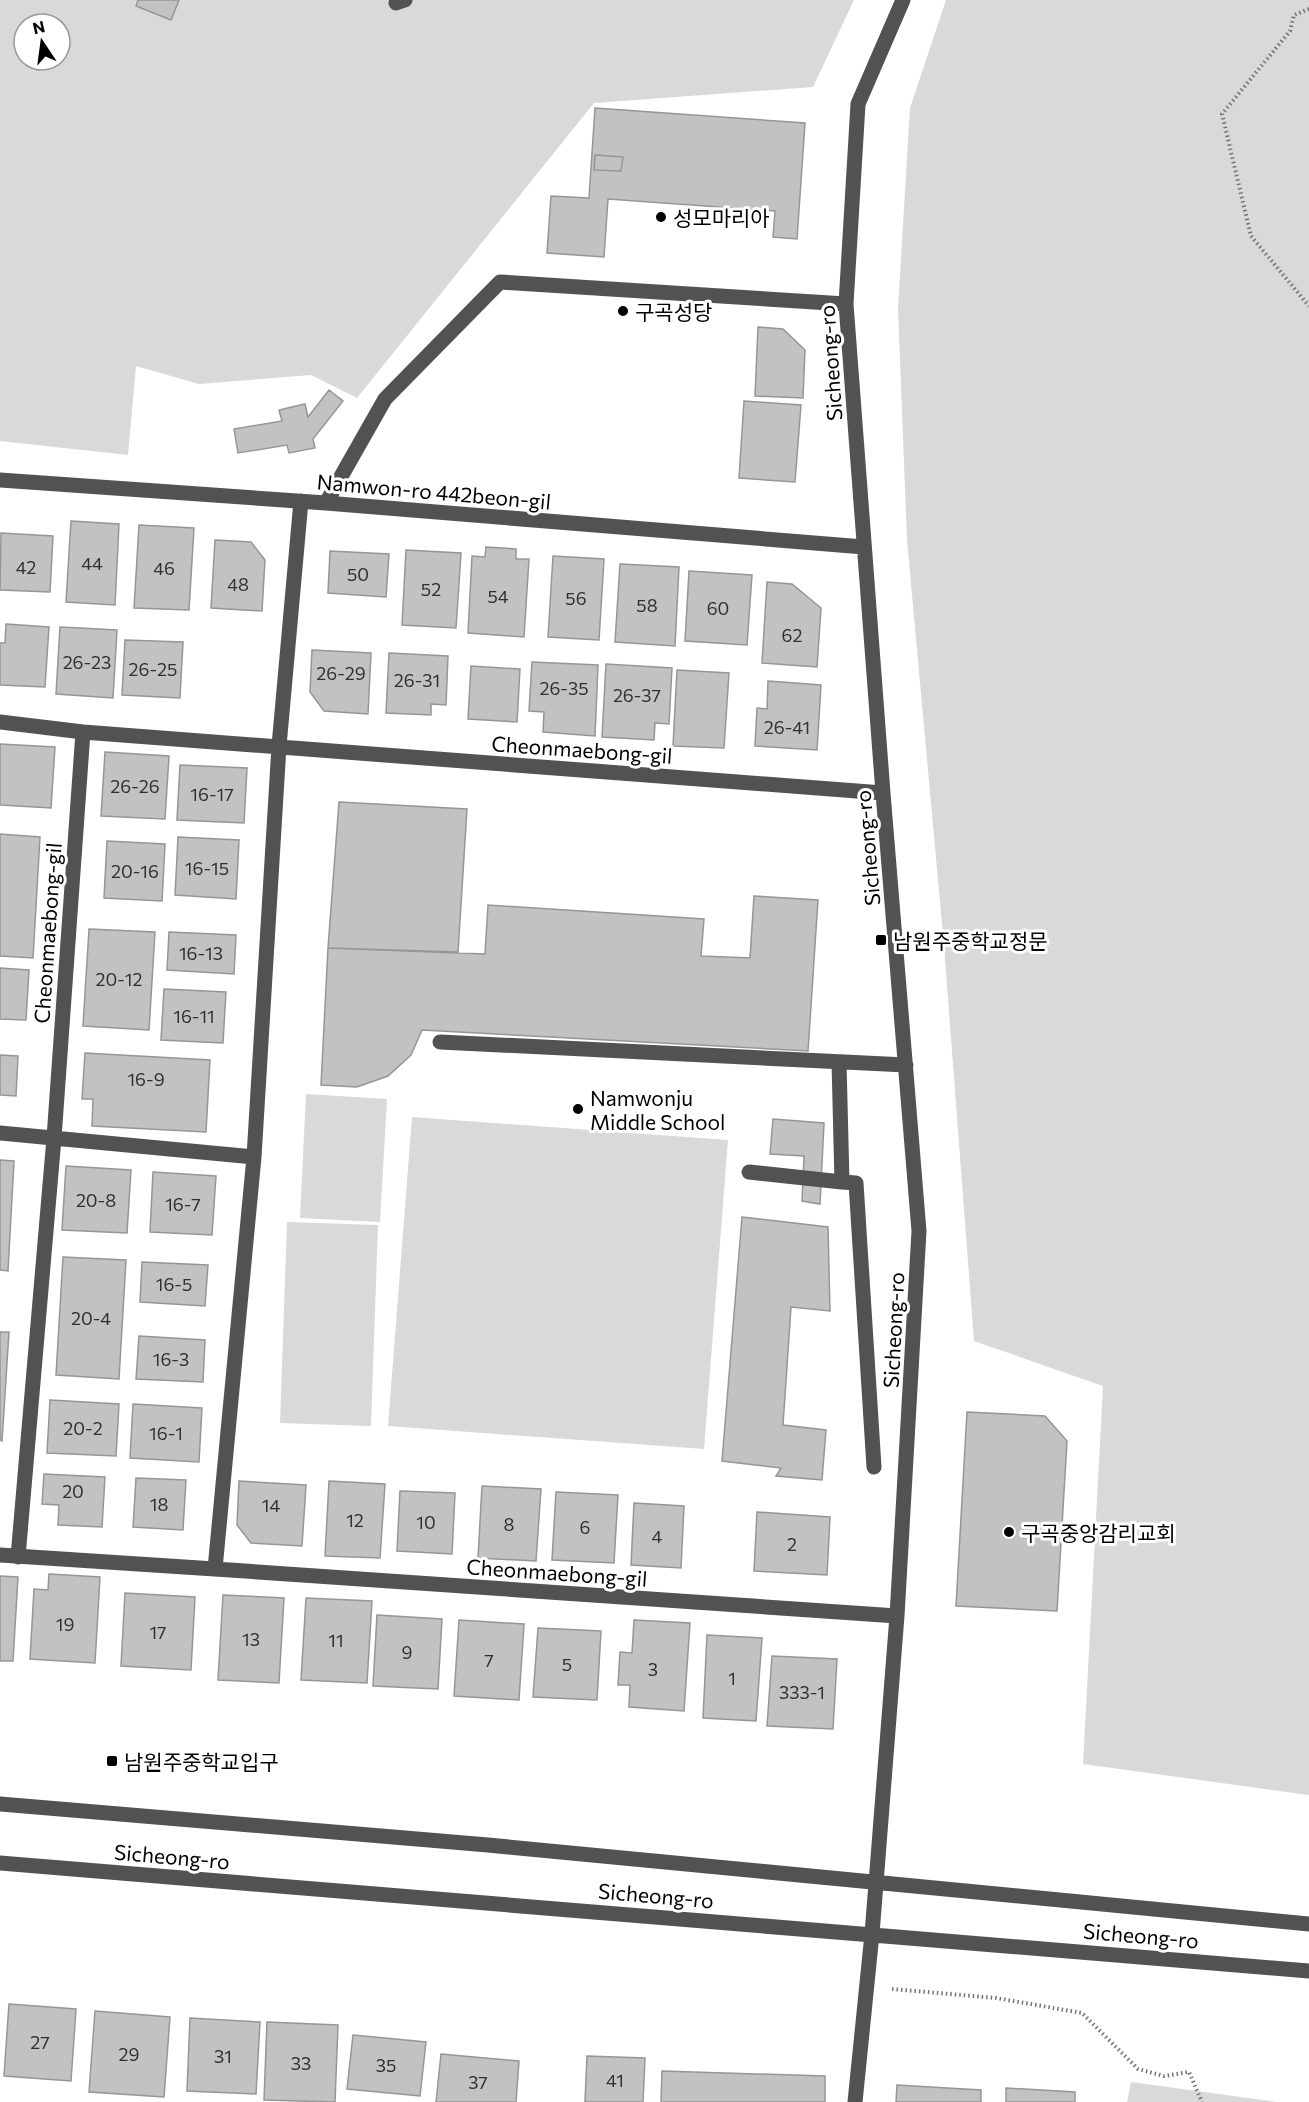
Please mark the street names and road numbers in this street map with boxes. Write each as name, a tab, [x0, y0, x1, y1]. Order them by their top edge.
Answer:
street label: Sicheong-ro	[813, 304, 847, 422]
street label: Namwon-ro 442beon-gil	[316, 468, 552, 514]
street label: Cheonmaebong-gil	[491, 730, 673, 768]
street label: Sicheong-ro	[849, 789, 885, 907]
street label: Cheonmaebong-gil	[28, 842, 66, 1024]
street label: Sicheong-ro	[877, 1271, 909, 1389]
street label: Cheonmaebong-gil	[466, 1553, 648, 1591]
street label: Sicheong-ro	[113, 1838, 231, 1874]
street label: Sicheong-ro	[597, 1877, 715, 1913]
street label: Sicheong-ro	[1082, 1917, 1200, 1953]

